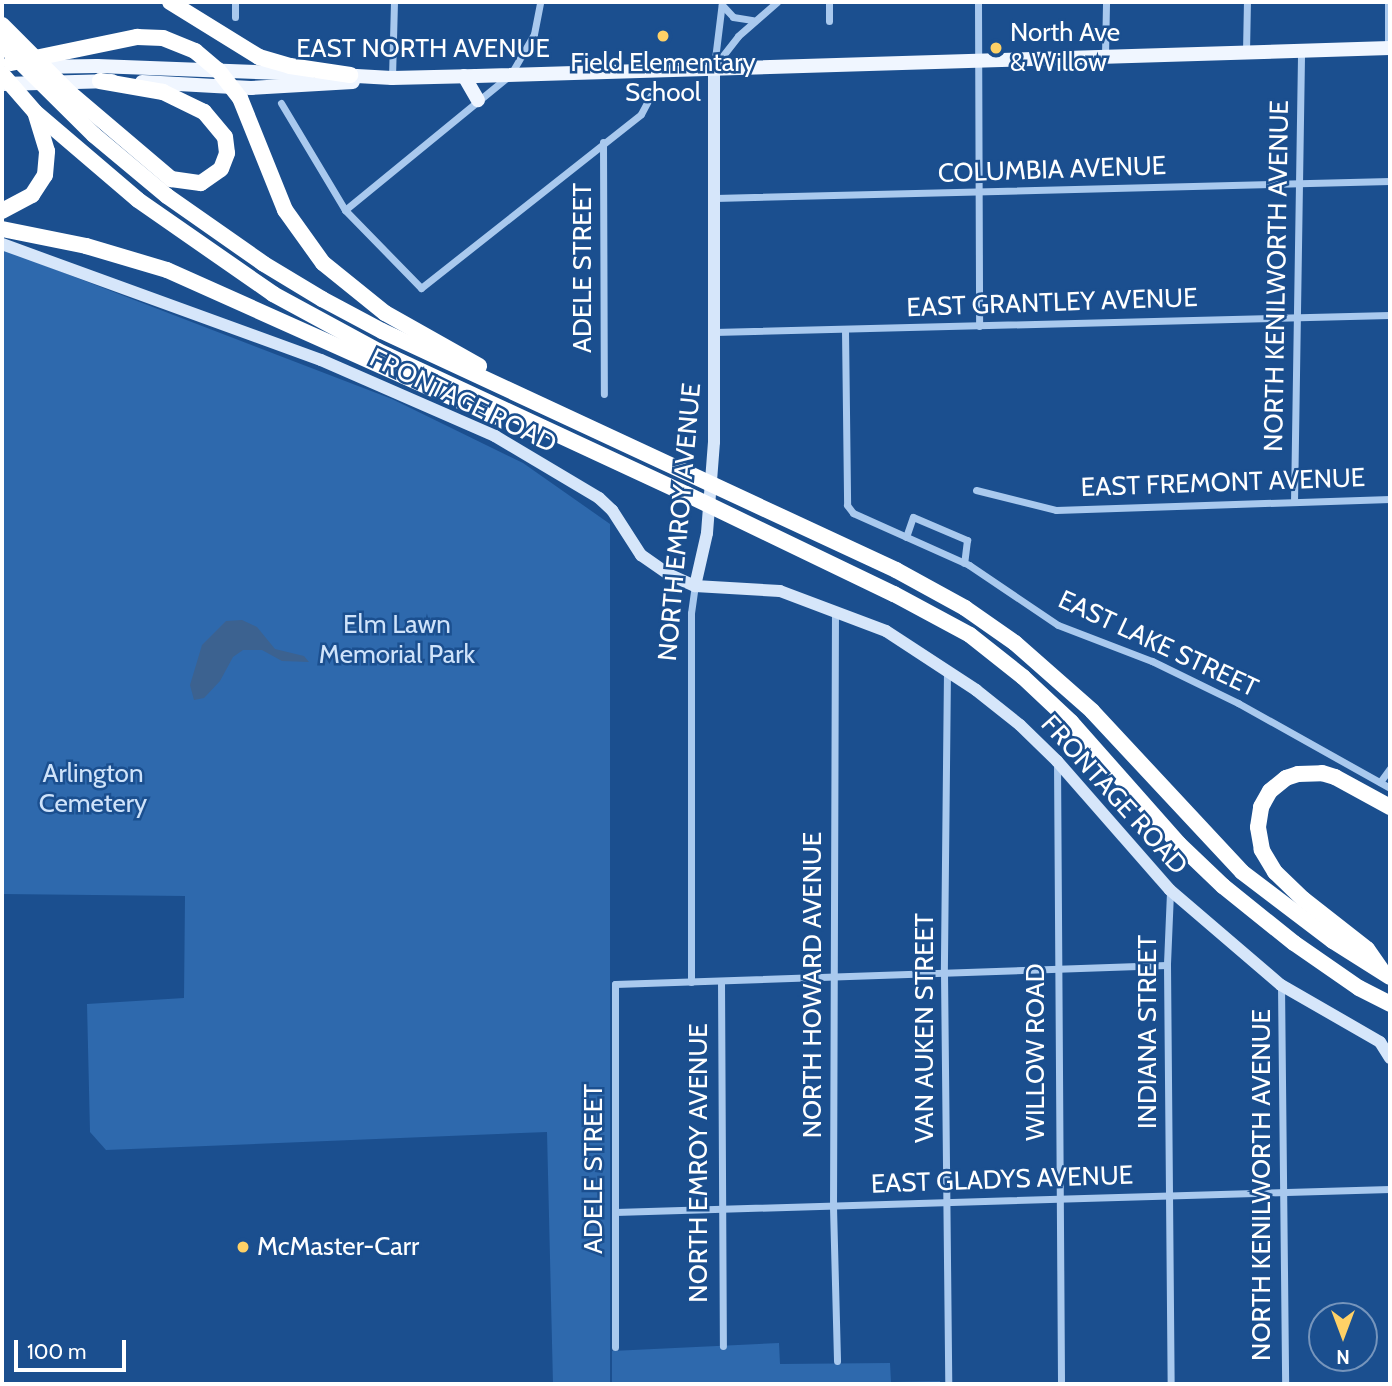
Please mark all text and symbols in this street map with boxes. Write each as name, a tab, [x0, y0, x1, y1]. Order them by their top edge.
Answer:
place label: North Ave & Willow	[1010, 17, 1120, 78]
marker: Field Elementary School	[655, 28, 671, 44]
street label: EAST NORTH AVENUE	[296, 33, 550, 65]
marker: North Ave & Willow	[988, 40, 1004, 56]
place label: Field Elementary School	[570, 47, 756, 108]
street label: NORTH KENILWORTH AVENUE	[1258, 100, 1296, 452]
street label: COLUMBIA AVENUE	[937, 150, 1167, 190]
street label: ADELE STREET	[567, 183, 599, 353]
street label: EAST GRANTLEY AVENUE	[906, 282, 1198, 324]
street label: FRONTAGE ROAD	[365, 342, 561, 460]
street label: NORTH EMROY AVENUE	[652, 382, 708, 662]
street label: EAST FREMONT AVENUE	[1080, 462, 1366, 504]
street label: EAST LAKE STREET	[1053, 584, 1263, 704]
park label: Elm Lawn Memorial Park	[319, 609, 475, 670]
street label: FRONTAGE ROAD	[1034, 709, 1194, 881]
park label: Arlington Cemetery	[39, 758, 147, 820]
street label: NORTH HOWARD AVENUE	[797, 832, 829, 1138]
street label: VAN AUKEN STREET	[909, 913, 941, 1143]
street label: INDIANA STREET	[1132, 935, 1164, 1129]
street label: WILLOW ROAD	[1020, 963, 1052, 1141]
street label: NORTH KENILWORTH AVENUE	[1246, 1009, 1278, 1361]
street label: NORTH EMROY AVENUE	[683, 1023, 715, 1303]
street label: ADELE STREET	[578, 1084, 610, 1254]
street label: EAST GLADYS AVENUE	[870, 1160, 1134, 1200]
place label: McMaster-Carr	[257, 1231, 419, 1263]
marker: McMaster-Carr	[235, 1239, 251, 1255]
north arrow	[1308, 1302, 1378, 1372]
scale bar	[18, 1326, 130, 1370]
text: 100 m	[27, 1339, 86, 1364]
text: N	[1336, 1345, 1350, 1368]

